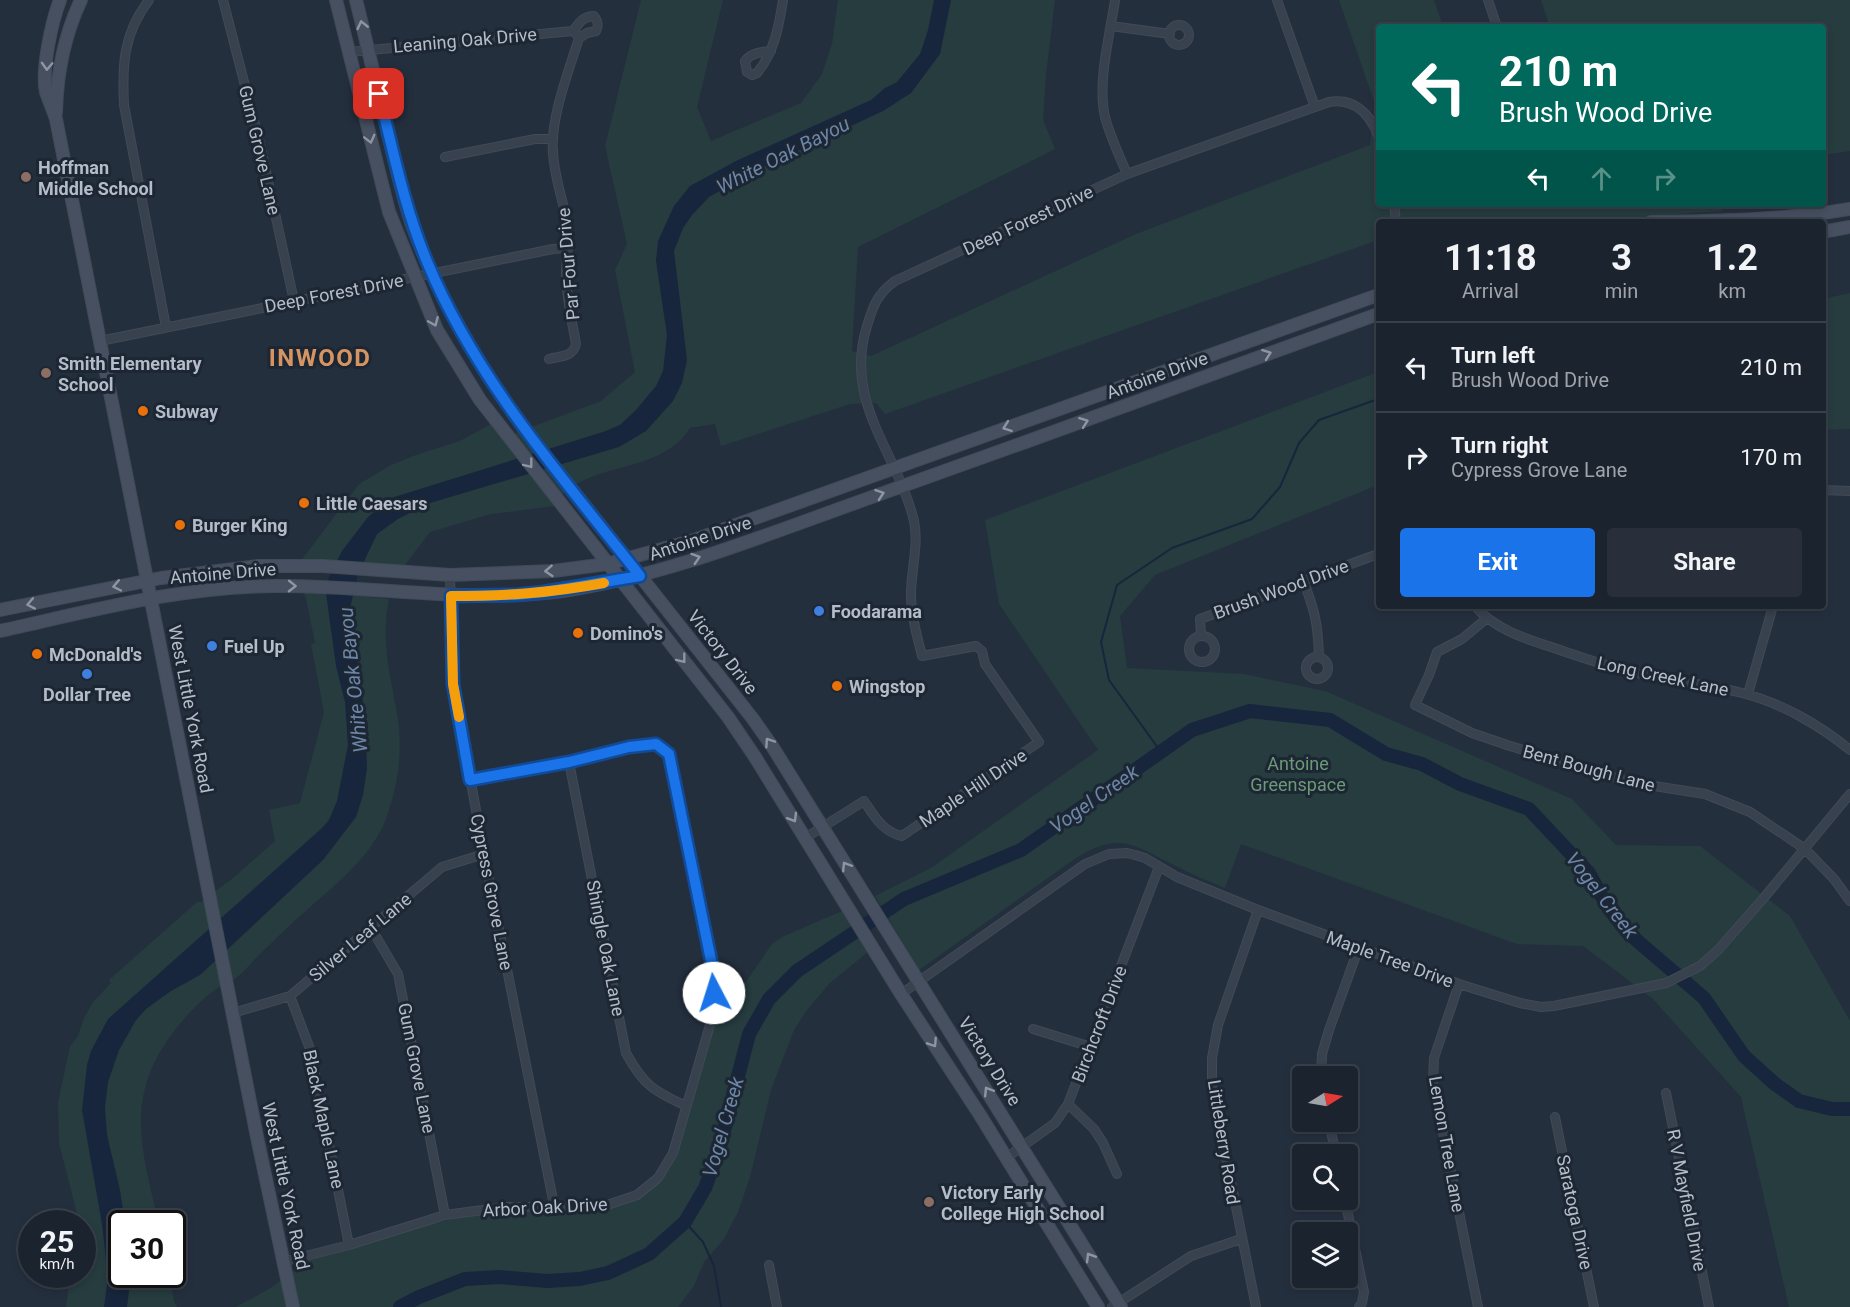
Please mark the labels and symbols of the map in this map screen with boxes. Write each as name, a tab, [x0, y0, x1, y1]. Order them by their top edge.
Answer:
one-way arrow	[357, 20, 370, 30]
street label: Leaning Oak Drive	[392, 23, 538, 57]
one-way arrow	[40, 61, 53, 70]
pin	[353, 68, 404, 119]
street label: Gum Grove Lane	[235, 83, 285, 217]
water label: White Oak Bayou	[712, 111, 854, 199]
one-way arrow	[362, 133, 375, 143]
place label: Hoffman Middle School	[38, 157, 153, 199]
marker: Hoffman Middle School	[19, 170, 33, 184]
street label: Deep Forest Drive	[960, 181, 1096, 259]
street label: Par Four Drive	[553, 207, 583, 321]
street label: Deep Forest Drive	[263, 269, 405, 317]
one-way arrow	[427, 316, 439, 327]
district label: INWOOD	[269, 344, 371, 372]
street label: Antoine Drive	[1103, 347, 1211, 403]
one-way arrow	[1261, 349, 1272, 362]
place label: Smith Elementary School	[58, 353, 203, 395]
marker: Smith Elementary School	[39, 366, 53, 380]
place label: Subway	[155, 401, 219, 422]
marker: Subway	[136, 404, 150, 418]
one-way arrow	[1078, 416, 1088, 429]
one-way arrow	[1002, 420, 1013, 433]
one-way arrow	[521, 457, 532, 468]
one-way arrow	[874, 489, 885, 502]
place label: Little Caesars	[316, 493, 428, 514]
marker: Little Caesars	[297, 496, 311, 510]
street label: Antoine Drive	[646, 512, 754, 564]
place label: Burger King	[192, 515, 288, 536]
marker: Burger King	[173, 518, 187, 532]
one-way arrow	[690, 553, 701, 565]
street label: Brush Wood Drive	[1211, 555, 1351, 623]
street label: Antoine Drive	[169, 558, 277, 588]
one-way arrow	[544, 564, 553, 577]
one-way arrow	[113, 579, 123, 592]
one-way arrow	[287, 580, 296, 592]
one-way arrow	[26, 597, 36, 610]
place label: Foodarama	[831, 601, 922, 622]
marker: Foodarama	[812, 604, 826, 618]
water label: White Oak Bayou	[333, 606, 373, 754]
street label: Victory Drive	[684, 606, 762, 698]
street label: West Little York Road	[164, 623, 218, 795]
place label: Domino's	[590, 623, 663, 644]
marker: Domino's	[571, 626, 585, 640]
place label: Fuel Up	[224, 636, 285, 657]
marker: Fuel Up	[205, 639, 219, 653]
place label: McDonald's	[49, 644, 142, 665]
marker: McDonald's	[30, 647, 44, 661]
one-way arrow	[674, 652, 685, 663]
street label: Long Creek Lane	[1595, 652, 1731, 700]
marker: Dollar Tree	[80, 667, 94, 681]
place label: Wingstop	[849, 676, 925, 697]
marker: Wingstop	[830, 679, 844, 693]
place label: Dollar Tree	[43, 684, 131, 705]
one-way arrow	[765, 738, 776, 749]
street label: Bent Bough Lane	[1521, 740, 1657, 796]
street label: Maple Hill Drive	[915, 744, 1031, 832]
park label: Antoine Greenspace	[1250, 753, 1346, 795]
water label: Vogel Creek	[1045, 759, 1144, 838]
street label: Cypress Grove Lane	[467, 812, 517, 972]
one-way arrow	[785, 812, 796, 823]
water label: Vogel Creek	[1561, 847, 1644, 944]
one-way arrow	[842, 862, 853, 873]
street label: Shingle Oak Lane	[583, 878, 629, 1018]
street label: Silver Leaf Lane	[305, 888, 415, 986]
street label: Maple Tree Drive	[1324, 926, 1456, 992]
position arrow	[682, 961, 746, 1025]
street label: Birchcroft Drive	[1067, 963, 1131, 1085]
street label: Gum Grove Lane	[394, 1001, 440, 1135]
street label: Victory Drive	[954, 1013, 1026, 1109]
one-way arrow	[926, 1036, 937, 1047]
street label: Black Maple Lane	[299, 1048, 349, 1190]
north arrow	[1292, 1066, 1358, 1132]
water label: Vogel Creek	[697, 1073, 749, 1180]
street label: Lemon Tree Lane	[1425, 1074, 1469, 1214]
street label: Littleberry Road	[1204, 1078, 1244, 1206]
one-way arrow	[983, 1087, 995, 1097]
street label: West Little York Road	[258, 1100, 314, 1272]
street label: R V Mayfield Drive	[1663, 1127, 1711, 1273]
street label: Saratoga Drive	[1553, 1153, 1597, 1271]
place label: Victory Early College High School	[941, 1182, 1105, 1224]
street label: Arbor Oak Drive	[482, 1193, 608, 1221]
marker: Victory Early College High School	[922, 1195, 936, 1209]
speed limit sign: 30	[108, 1210, 186, 1288]
one-way arrow	[1086, 1253, 1098, 1263]

